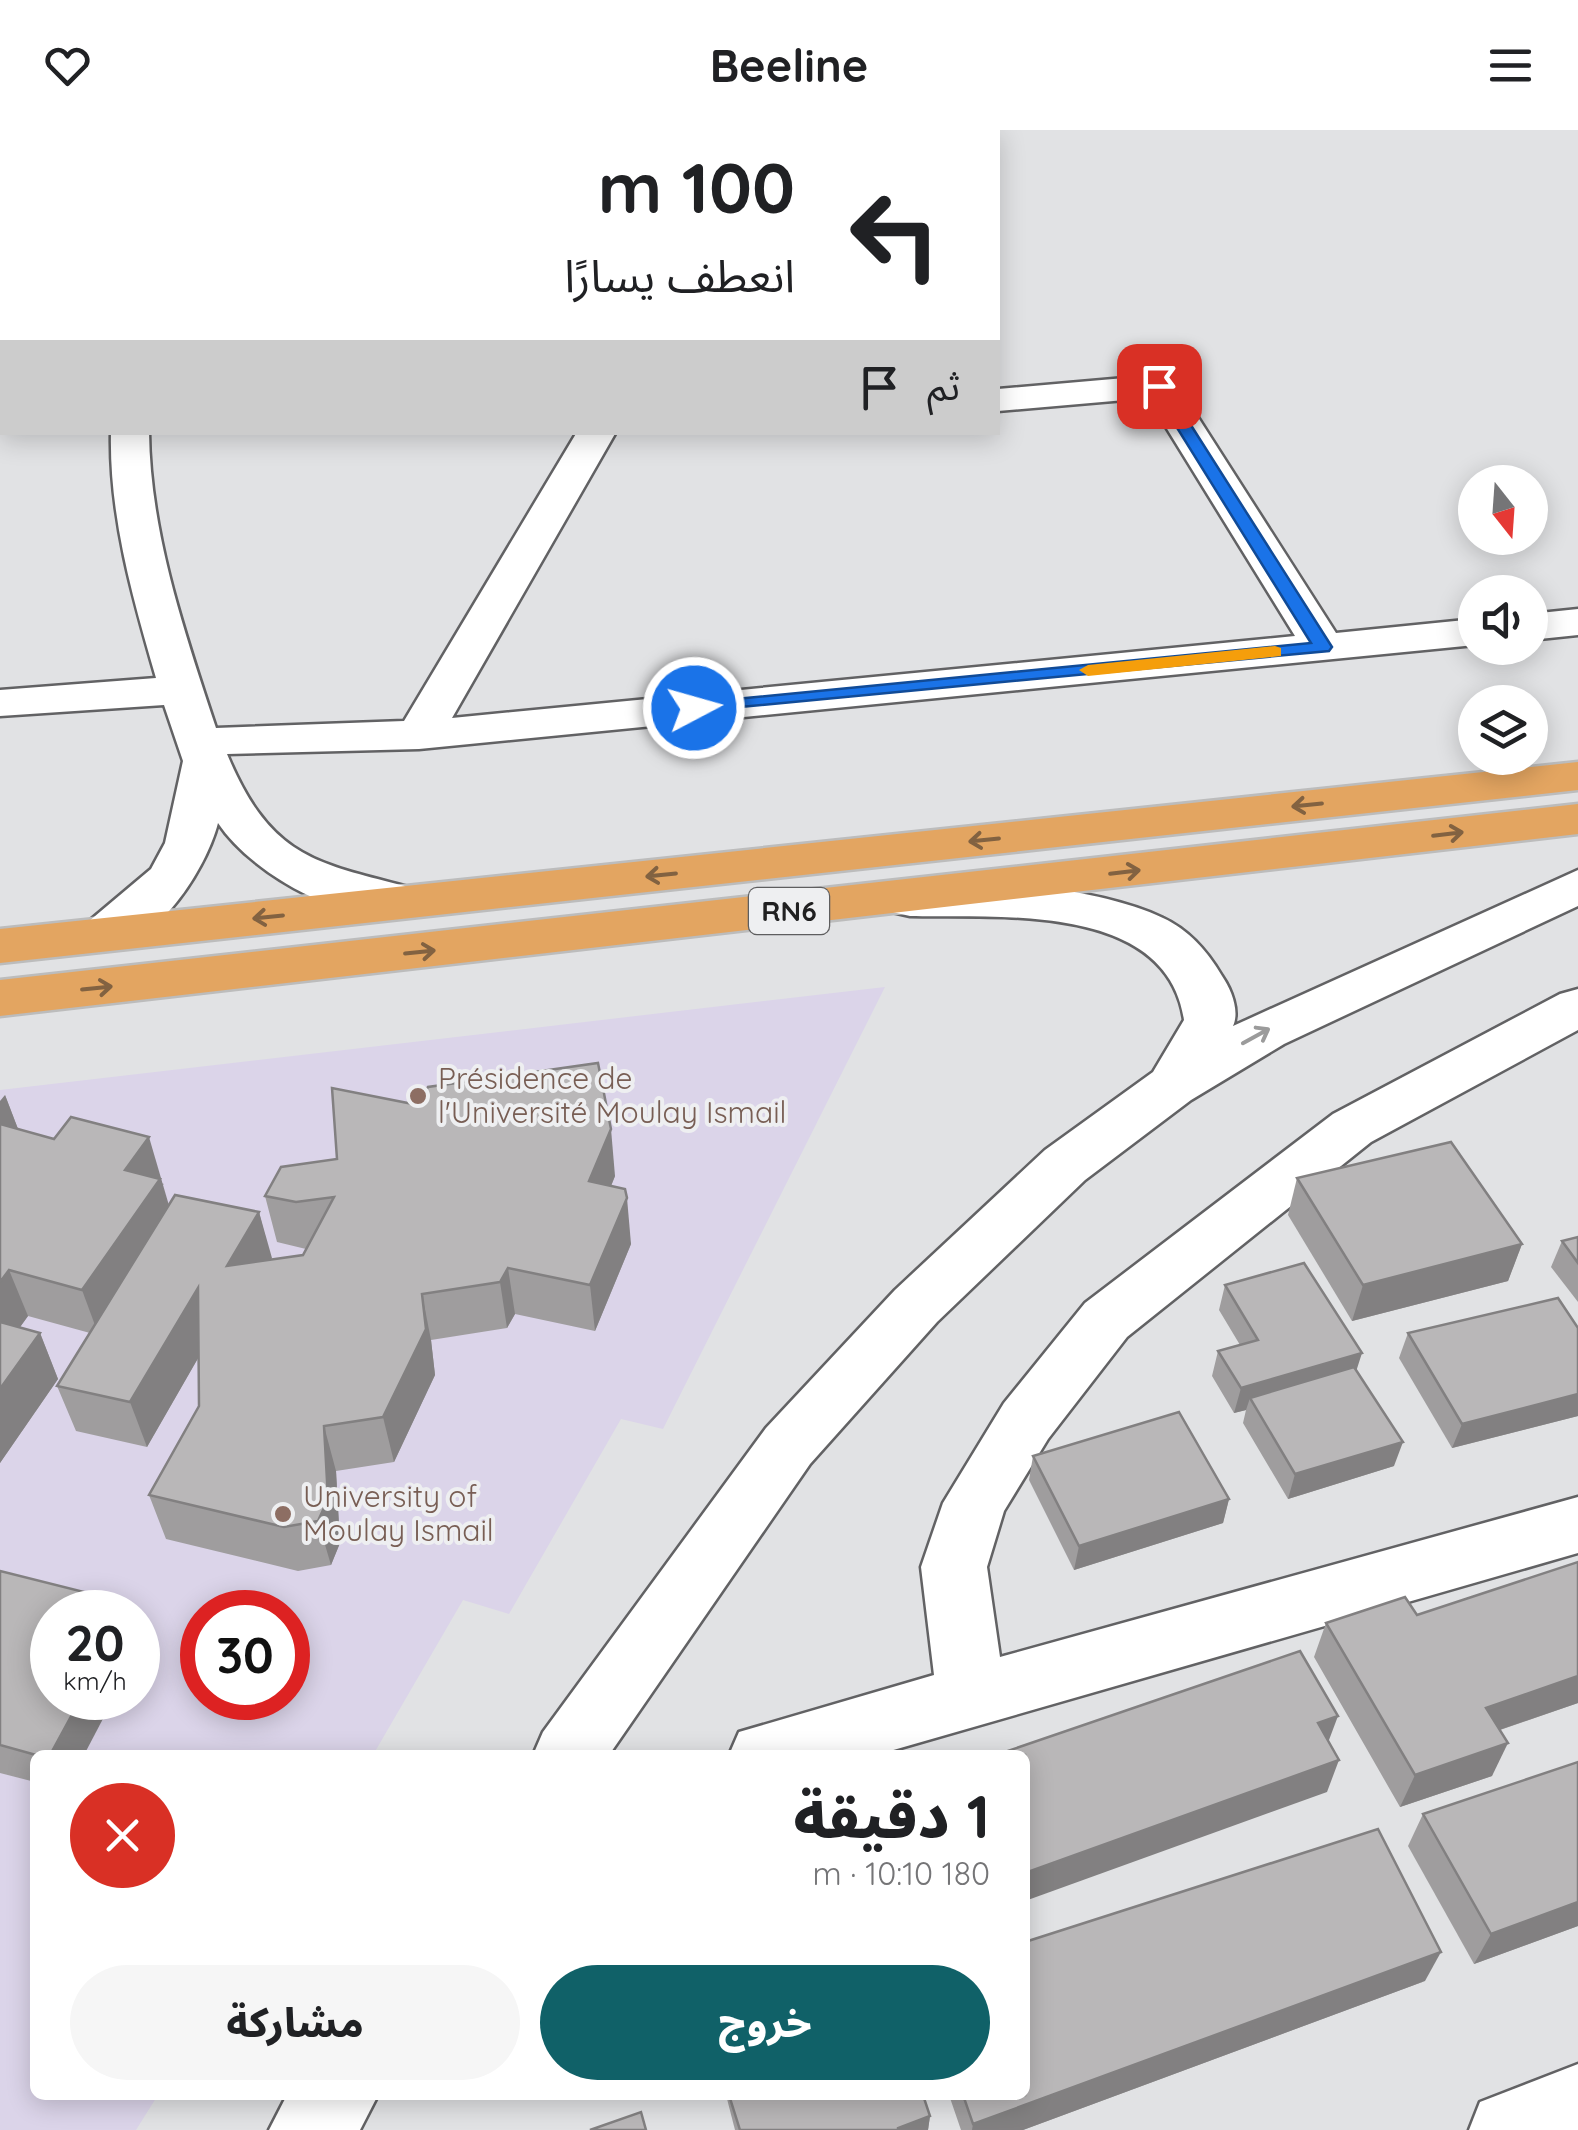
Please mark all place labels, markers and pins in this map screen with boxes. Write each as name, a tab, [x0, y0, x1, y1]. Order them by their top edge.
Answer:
pin	[1117, 344, 1202, 429]
place label: Présidence de l'Université Moulay Ismail	[438, 1059, 786, 1131]
marker: Présidence de l'Université Moulay Ismail	[407, 1085, 429, 1107]
place label: University of Moulay Ismail	[303, 1477, 494, 1549]
marker: University of Moulay Ismail	[272, 1503, 294, 1525]

